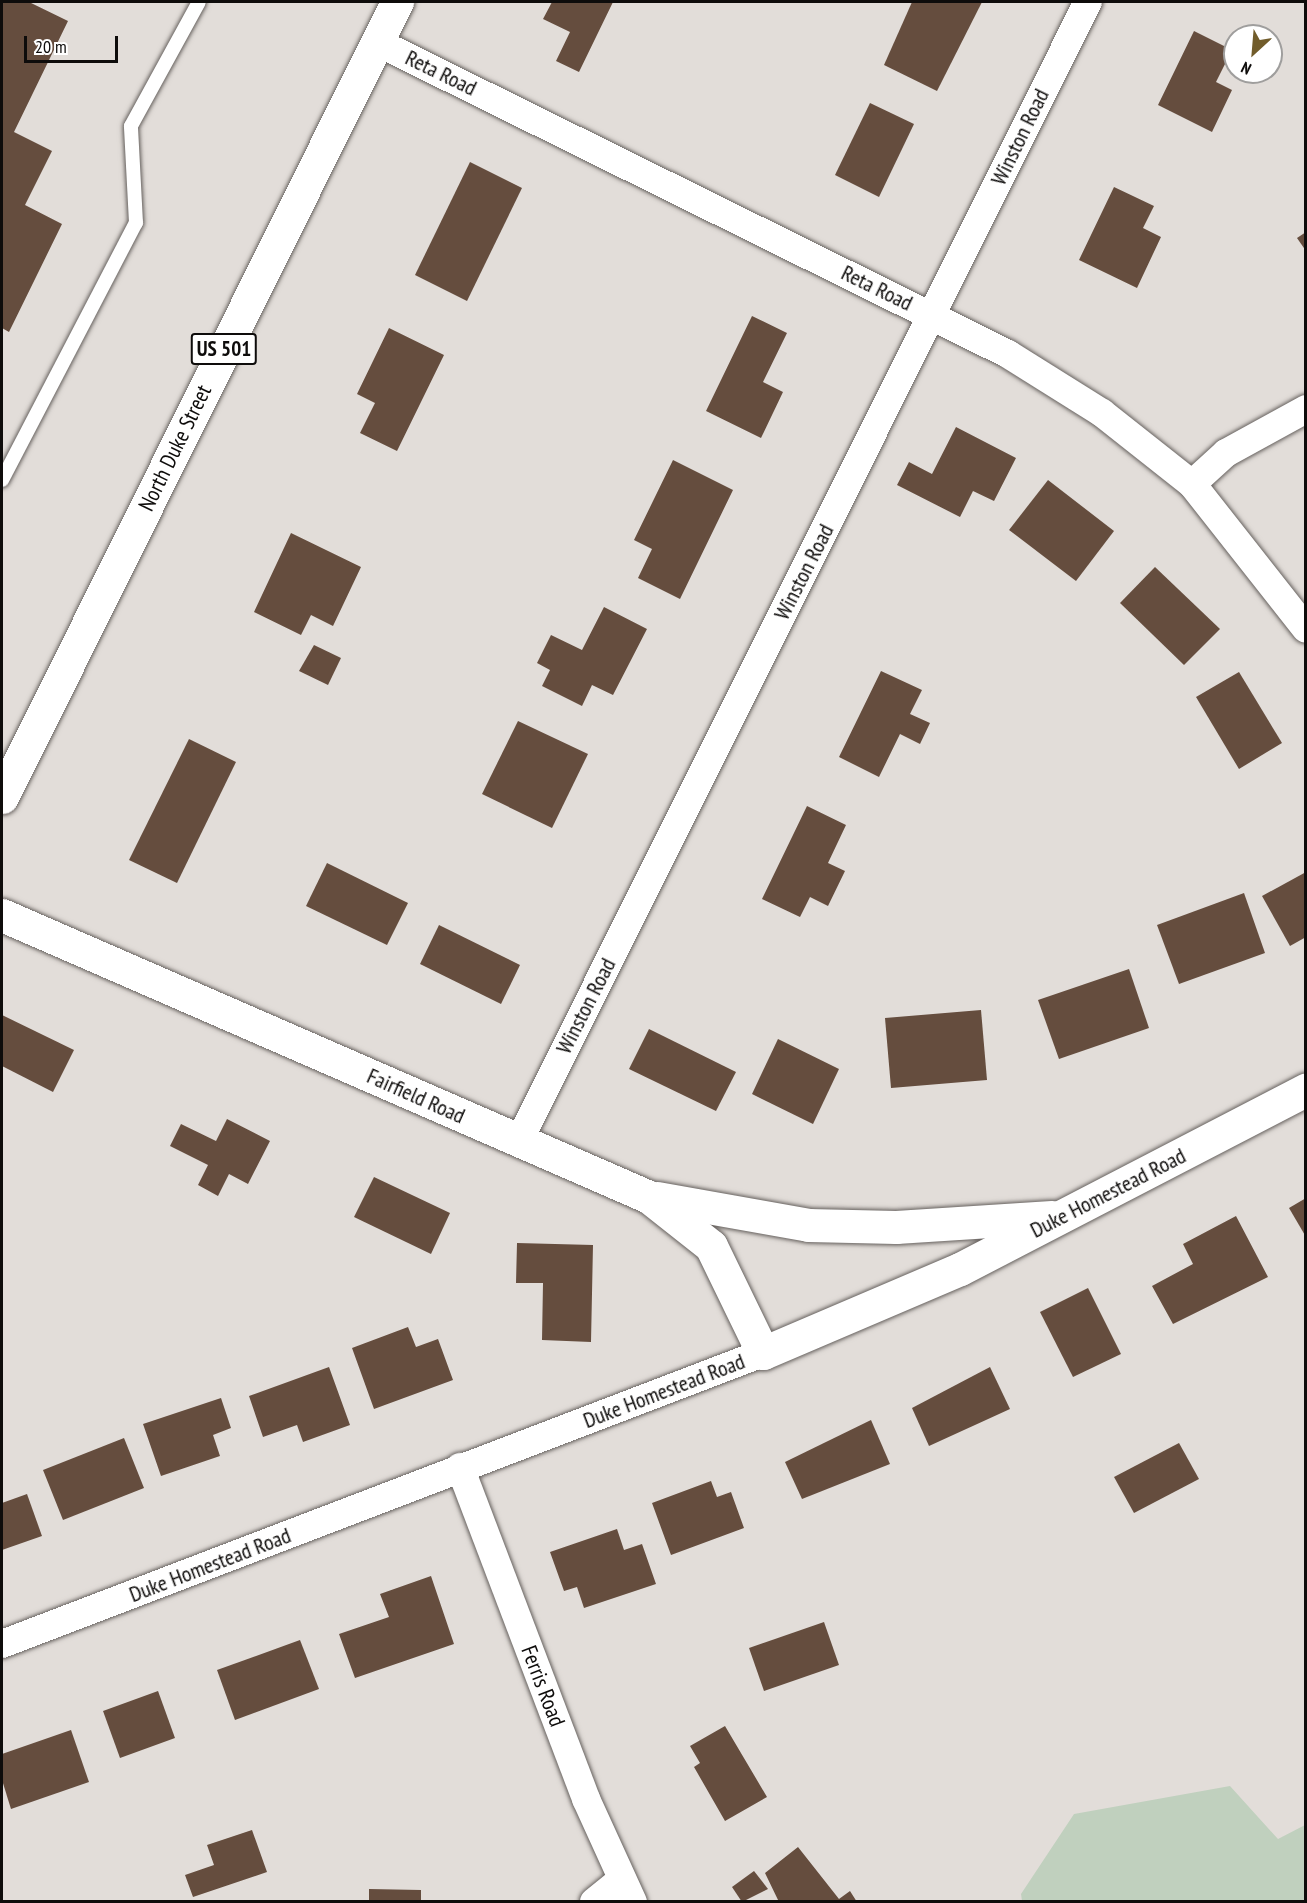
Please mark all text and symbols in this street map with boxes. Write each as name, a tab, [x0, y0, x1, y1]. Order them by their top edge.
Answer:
scale bar	[27, 24, 122, 62]
north arrow	[1223, 24, 1283, 84]
text: 20 m	[35, 35, 67, 58]
street label: Reta Road	[401, 45, 481, 101]
text: N	[1238, 58, 1254, 79]
street label: Winston Road	[985, 85, 1055, 189]
street label: Reta Road	[837, 260, 917, 316]
road number: US 501	[190, 331, 258, 367]
street label: North Duke Street	[133, 381, 217, 515]
street label: Winston Road	[769, 520, 839, 624]
street label: Winston Road	[551, 954, 621, 1058]
street label: Fairfield Road	[363, 1063, 469, 1129]
street label: Duke Homestead Road	[1026, 1142, 1190, 1244]
street label: Duke Homestead Road	[580, 1348, 748, 1434]
street label: Duke Homestead Road	[126, 1522, 294, 1608]
street label: Ferris Road	[516, 1642, 570, 1730]

